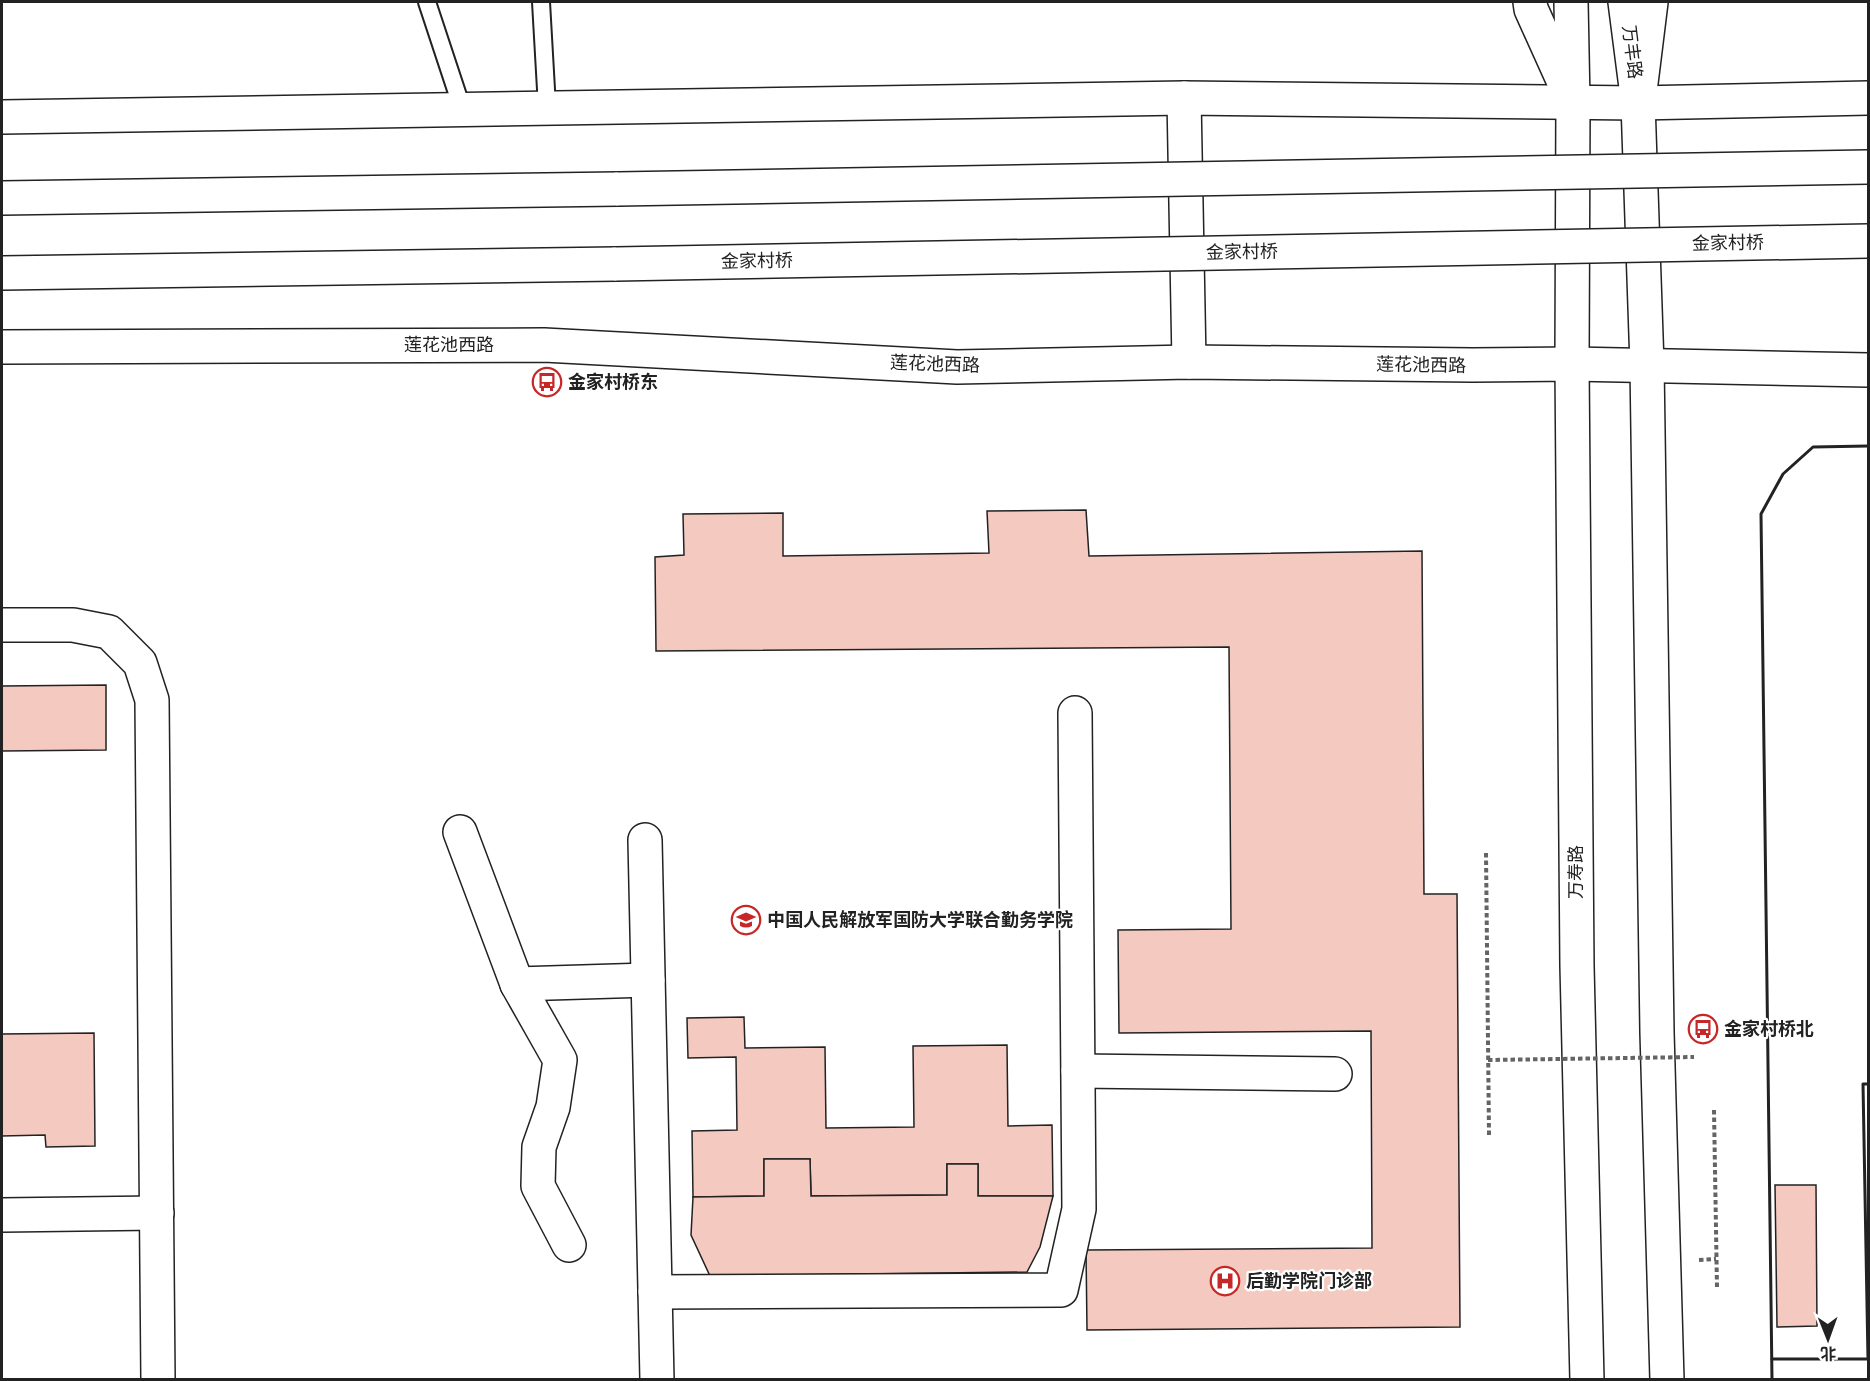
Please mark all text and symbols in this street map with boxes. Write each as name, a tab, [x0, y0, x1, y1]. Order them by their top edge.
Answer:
street label: 万丰路	[1620, 24, 1646, 80]
street label: 金家村桥	[1692, 231, 1764, 253]
street label: 金家村桥	[1206, 240, 1278, 262]
street label: 金家村桥	[721, 249, 793, 271]
street label: 莲花池西路	[404, 334, 494, 354]
street label: 莲花池西路	[890, 351, 980, 375]
street label: 莲花池西路	[1376, 353, 1466, 375]
bus stop icon: 金家村桥东	[531, 366, 563, 398]
place label: 金家村桥东	[568, 371, 658, 391]
street label: 万寿路	[1565, 845, 1585, 899]
school or university icon: 中国人民解放军国防大学联合勤务学院	[730, 904, 762, 936]
place label: 中国人民解放军国防大学联合勤务学院	[767, 909, 1073, 929]
bus stop icon: 金家村桥北	[1687, 1013, 1719, 1045]
place label: 金家村桥北	[1724, 1018, 1814, 1038]
hospital icon: 后勤学院门诊部	[1209, 1265, 1241, 1297]
place label: 后勤学院门诊部	[1246, 1270, 1372, 1290]
north arrow	[1798, 1309, 1858, 1369]
text: 北	[1820, 1345, 1836, 1363]

